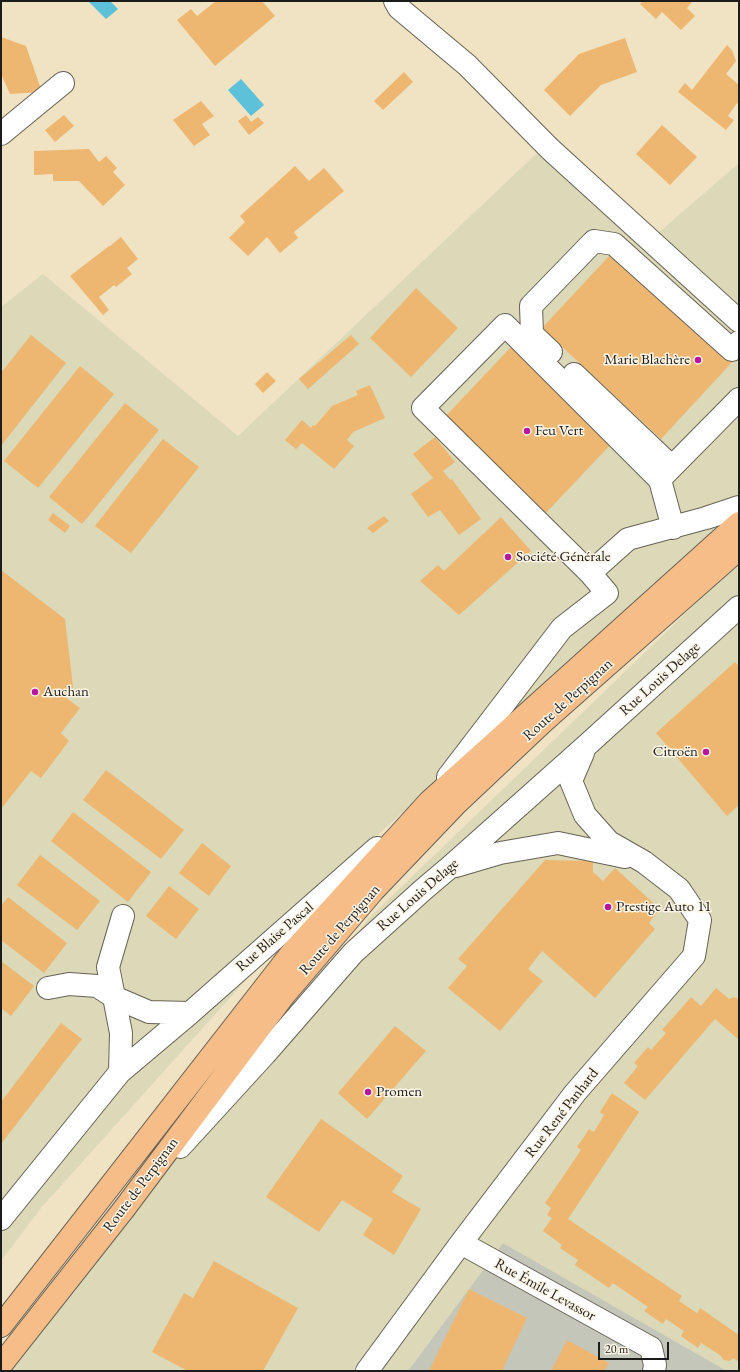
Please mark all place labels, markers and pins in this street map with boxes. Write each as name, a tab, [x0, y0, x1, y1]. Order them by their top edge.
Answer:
place label: Marie Blachère	[604, 351, 690, 369]
marker: Marie Blachère	[693, 355, 703, 365]
place label: Feu Vert	[535, 422, 583, 440]
marker: Feu Vert	[522, 426, 532, 436]
place label: Société Générale	[516, 548, 611, 566]
marker: Société Générale	[503, 552, 513, 562]
place label: Auchan	[43, 683, 89, 701]
marker: Auchan	[30, 687, 40, 697]
place label: Citroën	[653, 743, 698, 761]
marker: Citroën	[701, 747, 711, 757]
place label: Prestige Auto 11	[616, 898, 712, 916]
marker: Prestige Auto 11	[603, 902, 613, 912]
place label: Promen	[376, 1083, 422, 1101]
marker: Promen	[363, 1087, 373, 1097]

